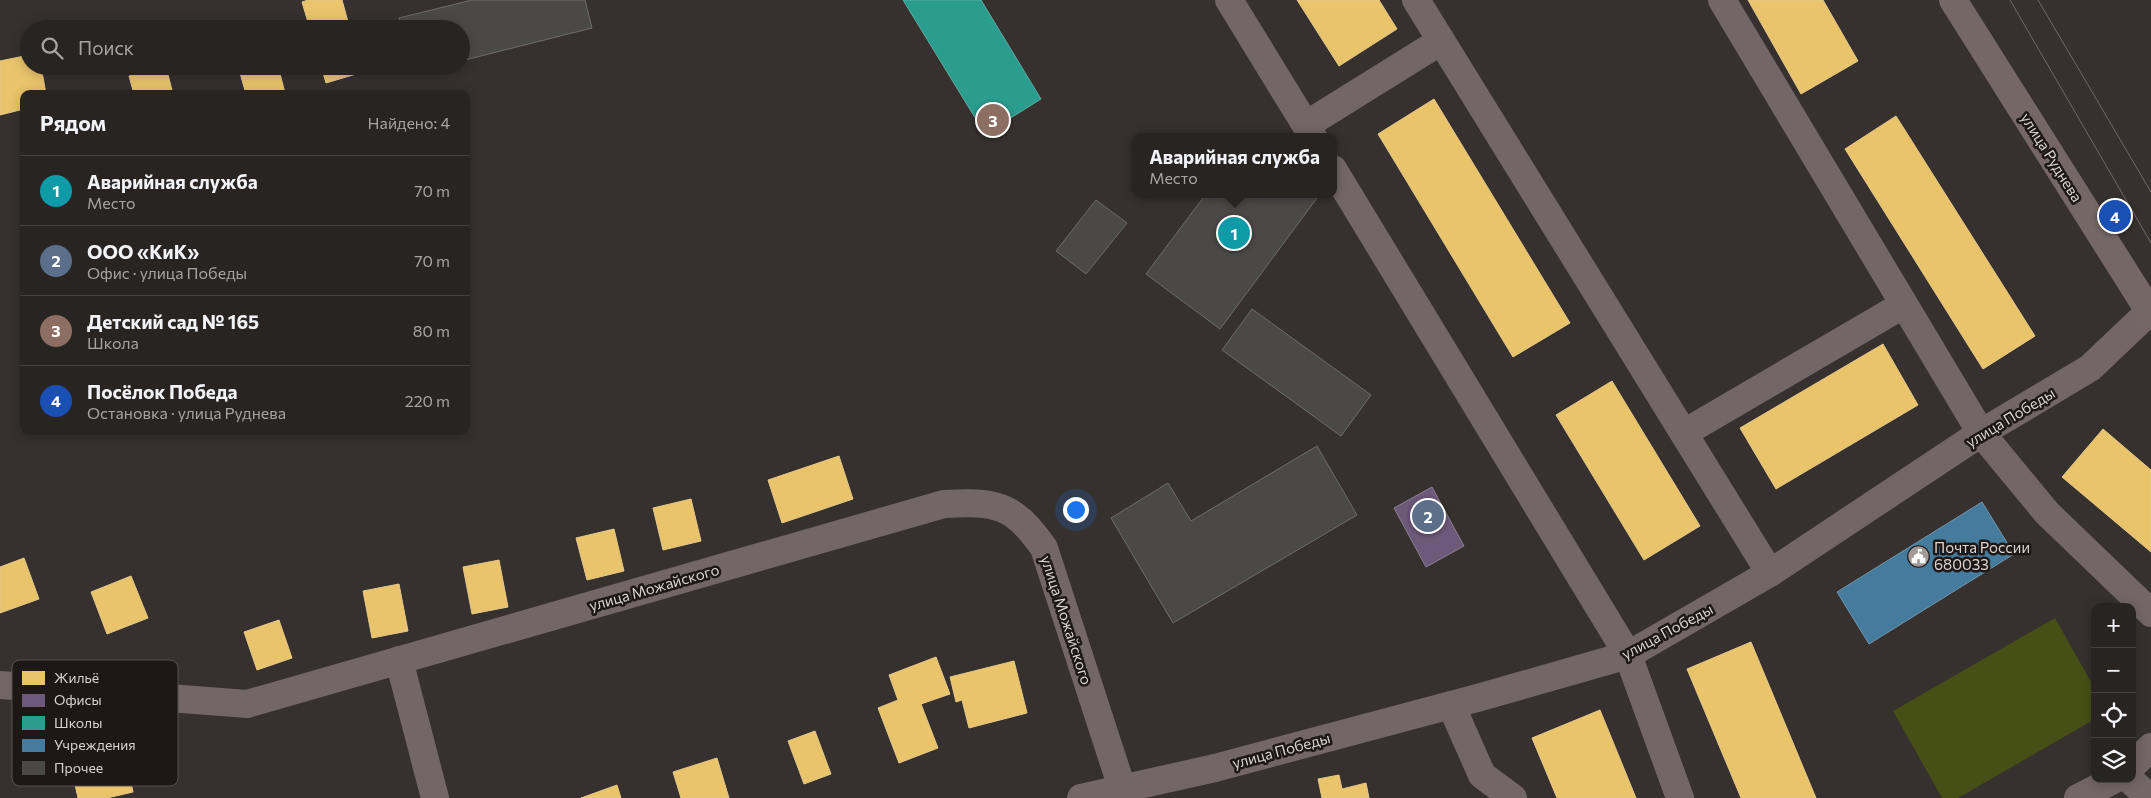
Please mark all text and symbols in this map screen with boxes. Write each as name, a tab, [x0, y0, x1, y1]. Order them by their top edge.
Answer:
search box	[20, 20, 470, 75]
icon: search	[38, 34, 66, 62]
text: Поиск	[78, 36, 134, 59]
pin: 3	[977, 101, 1009, 139]
street label: улица Руднева	[2017, 109, 2087, 205]
text: Рядом	[40, 110, 106, 135]
text: Найдено: 4	[368, 113, 450, 132]
popup	[1132, 133, 1337, 198]
text: Аварийная служба	[1149, 145, 1320, 168]
text: Место	[1149, 168, 1198, 187]
text: Аварийная служба	[87, 170, 258, 193]
text: 1	[52, 181, 60, 200]
text: 70 m	[414, 181, 450, 200]
text: Место	[87, 193, 136, 212]
pin: 4	[2099, 197, 2131, 235]
pin: 1	[1218, 214, 1250, 252]
text: ООО «КиК»	[87, 240, 199, 263]
text: 2	[51, 251, 61, 270]
text: 70 m	[414, 251, 450, 270]
text: Офис · улица Победы	[87, 263, 247, 282]
text: Детский сад № 165	[87, 310, 259, 333]
text: 3	[51, 321, 61, 340]
text: 80 m	[413, 321, 450, 340]
text: Школа	[87, 333, 139, 352]
text: Посёлок Победа	[87, 380, 238, 403]
street label: улица Победы	[1962, 383, 2058, 451]
text: 4	[51, 391, 61, 410]
text: 220 m	[405, 391, 450, 410]
text: Остановка · улица Руднева	[87, 403, 286, 422]
your location	[1063, 497, 1089, 523]
pin: 2	[1412, 497, 1444, 535]
place label: Почта России 680033	[1934, 538, 2030, 573]
public building icon: Почта России 680033	[1906, 544, 1930, 568]
street label: улица Можайского	[1038, 553, 1096, 687]
street label: улица Можайского	[587, 560, 721, 614]
street label: улица Победы	[1618, 599, 1716, 663]
map controls	[2091, 603, 2136, 783]
button: +	[2091, 603, 2136, 648]
button: −	[2091, 648, 2136, 693]
legend	[12, 660, 178, 786]
text: Жильё	[54, 669, 99, 686]
text: Офисы	[54, 691, 102, 708]
button: locate	[2091, 693, 2136, 738]
text: Школы	[54, 714, 102, 731]
street label: улица Победы	[1230, 728, 1332, 772]
text: Учреждения	[54, 736, 136, 753]
button: layers	[2091, 738, 2136, 783]
text: Прочее	[54, 759, 103, 776]

